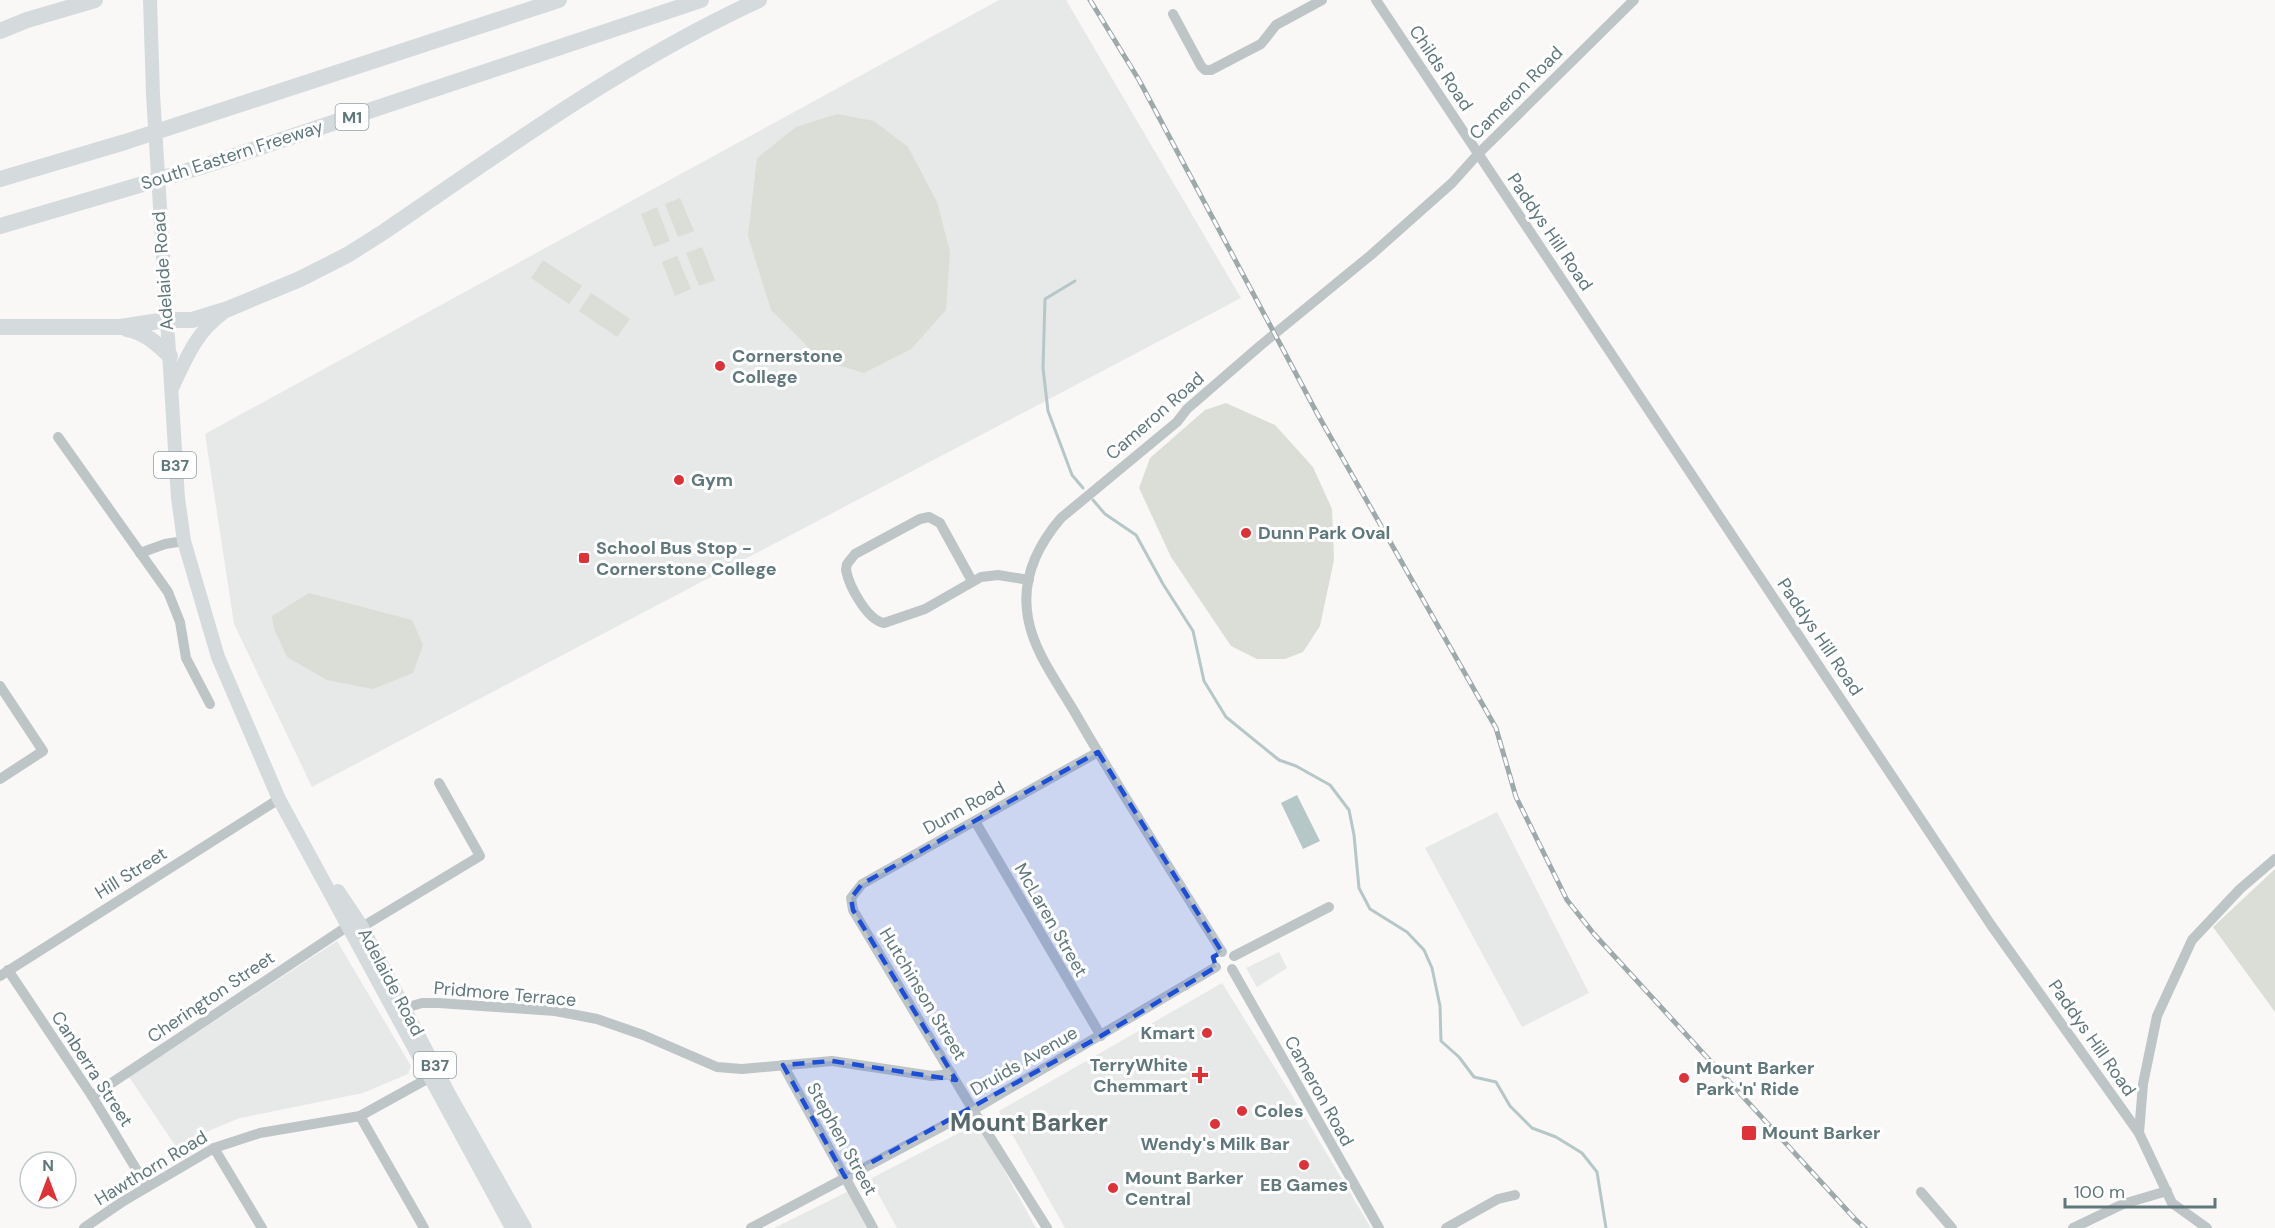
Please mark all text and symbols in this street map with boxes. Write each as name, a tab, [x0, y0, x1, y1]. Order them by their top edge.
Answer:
street label: Childs Road	[1403, 20, 1479, 116]
street label: Cameron Road	[1464, 41, 1568, 145]
road number: M1	[336, 104, 368, 130]
street label: South Eastern Freeway	[138, 114, 326, 196]
street label: Paddys Hill Road	[1502, 169, 1598, 295]
street label: Adelaide Road	[147, 211, 179, 331]
place label: Cornerstone College	[732, 344, 843, 389]
marker: Cornerstone College	[713, 359, 727, 373]
street label: Cameron Road	[1101, 367, 1209, 465]
road number: B37	[154, 452, 196, 478]
place label: Gym	[691, 468, 733, 492]
marker: Gym	[672, 473, 686, 487]
place label: Dunn Park Oval	[1258, 521, 1390, 545]
marker: Dunn Park Oval	[1239, 526, 1253, 540]
place label: School Bus Stop - Cornerstone College	[596, 536, 777, 581]
marker: School Bus Stop - Cornerstone College	[577, 551, 591, 565]
street label: Paddys Hill Road	[1772, 574, 1868, 700]
street label: Dunn Road	[919, 776, 1009, 840]
street label: Hill Street	[91, 842, 171, 904]
street label: McLaren Street	[1009, 859, 1093, 981]
street label: Hutchinson Street	[874, 923, 972, 1065]
street label: Adelaide Road	[352, 924, 430, 1040]
street label: Cherington Street	[143, 946, 279, 1048]
street label: Paddys Hill Road	[2043, 975, 2141, 1101]
street label: Pridmore Terrace	[433, 976, 577, 1012]
street label: Canberra Street	[46, 1007, 138, 1131]
street label: Druids Avenue	[966, 1021, 1082, 1101]
place label: Kmart	[1141, 1021, 1195, 1045]
marker: Kmart	[1200, 1026, 1214, 1040]
street label: Cameron Road	[1279, 1031, 1359, 1151]
road number: B37	[414, 1052, 456, 1078]
place label: TerryWhite Chemmart	[1090, 1053, 1188, 1098]
place label: Mount Barker Park 'n' Ride	[1696, 1056, 1814, 1101]
marker: TerryWhite Chemmart	[1193, 1068, 1207, 1082]
marker: Mount Barker Park 'n' Ride	[1677, 1071, 1691, 1085]
street label: Stephen Street	[801, 1078, 883, 1200]
place label: Coles	[1254, 1099, 1303, 1123]
marker: Coles	[1235, 1104, 1249, 1118]
district label: Mount Barker	[950, 1107, 1108, 1138]
marker: Wendy's Milk Bar	[1208, 1117, 1222, 1131]
place label: Mount Barker	[1762, 1121, 1880, 1145]
marker: Mount Barker	[1740, 1124, 1758, 1142]
street label: Hawthorn Road	[90, 1125, 212, 1211]
place label: Wendy's Milk Bar	[1140, 1132, 1290, 1156]
north arrow	[18, 1150, 78, 1210]
text: N	[42, 1155, 54, 1176]
marker: EB Games	[1297, 1158, 1311, 1172]
place label: Mount Barker Central	[1125, 1166, 1243, 1211]
scale bar	[2065, 1171, 2215, 1209]
place label: EB Games	[1260, 1173, 1348, 1197]
text: 100 m	[2074, 1180, 2125, 1204]
marker: Mount Barker Central	[1106, 1181, 1120, 1195]

